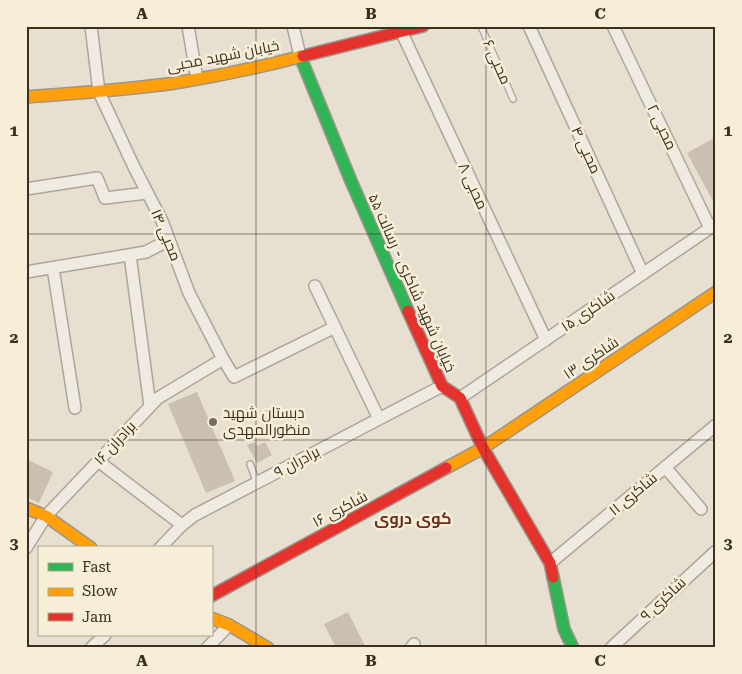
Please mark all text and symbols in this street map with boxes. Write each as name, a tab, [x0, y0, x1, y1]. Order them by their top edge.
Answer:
text: A	[136, 4, 148, 23]
text: B	[365, 4, 377, 23]
text: C	[594, 4, 606, 23]
street label: خیابان شهید محبی	[165, 36, 281, 77]
street label: محبی ۶	[478, 37, 515, 88]
street label: محبی ۲	[642, 101, 681, 153]
text: 1	[10, 121, 19, 140]
text: 1	[724, 121, 733, 140]
street label: محبی ۴	[566, 123, 605, 177]
street label: محبی ۸	[453, 160, 492, 213]
street label: خیابان شهید شاکری - رسالت ۵۵	[363, 191, 460, 376]
street label: محبی ۱۴	[146, 206, 185, 264]
street label: شاکری ۱۵	[558, 287, 619, 336]
text: 2	[10, 328, 19, 347]
text: 2	[724, 328, 733, 347]
street label: شاکری ۱۳	[560, 333, 623, 384]
place label: دبستان شهید منظورالمهدی	[223, 404, 311, 440]
marker: دبستان شهید منظورالمهدی	[207, 416, 219, 428]
street label: برادران ۱۶	[90, 417, 141, 469]
street label: برادران ۹	[271, 442, 323, 482]
street label: شاکری ۱۱	[605, 469, 661, 520]
street label: شاکری ۱۶	[309, 487, 371, 532]
district label: کوی دروی	[374, 509, 452, 528]
text: 3	[10, 534, 19, 553]
text: 3	[724, 534, 733, 553]
legend	[38, 546, 212, 636]
text: Fast	[82, 558, 112, 576]
street label: شاکری ۹	[636, 573, 690, 625]
text: Slow	[82, 582, 118, 600]
text: Jam	[82, 608, 112, 626]
text: A	[136, 651, 148, 670]
text: B	[365, 651, 377, 670]
text: C	[594, 651, 606, 670]

